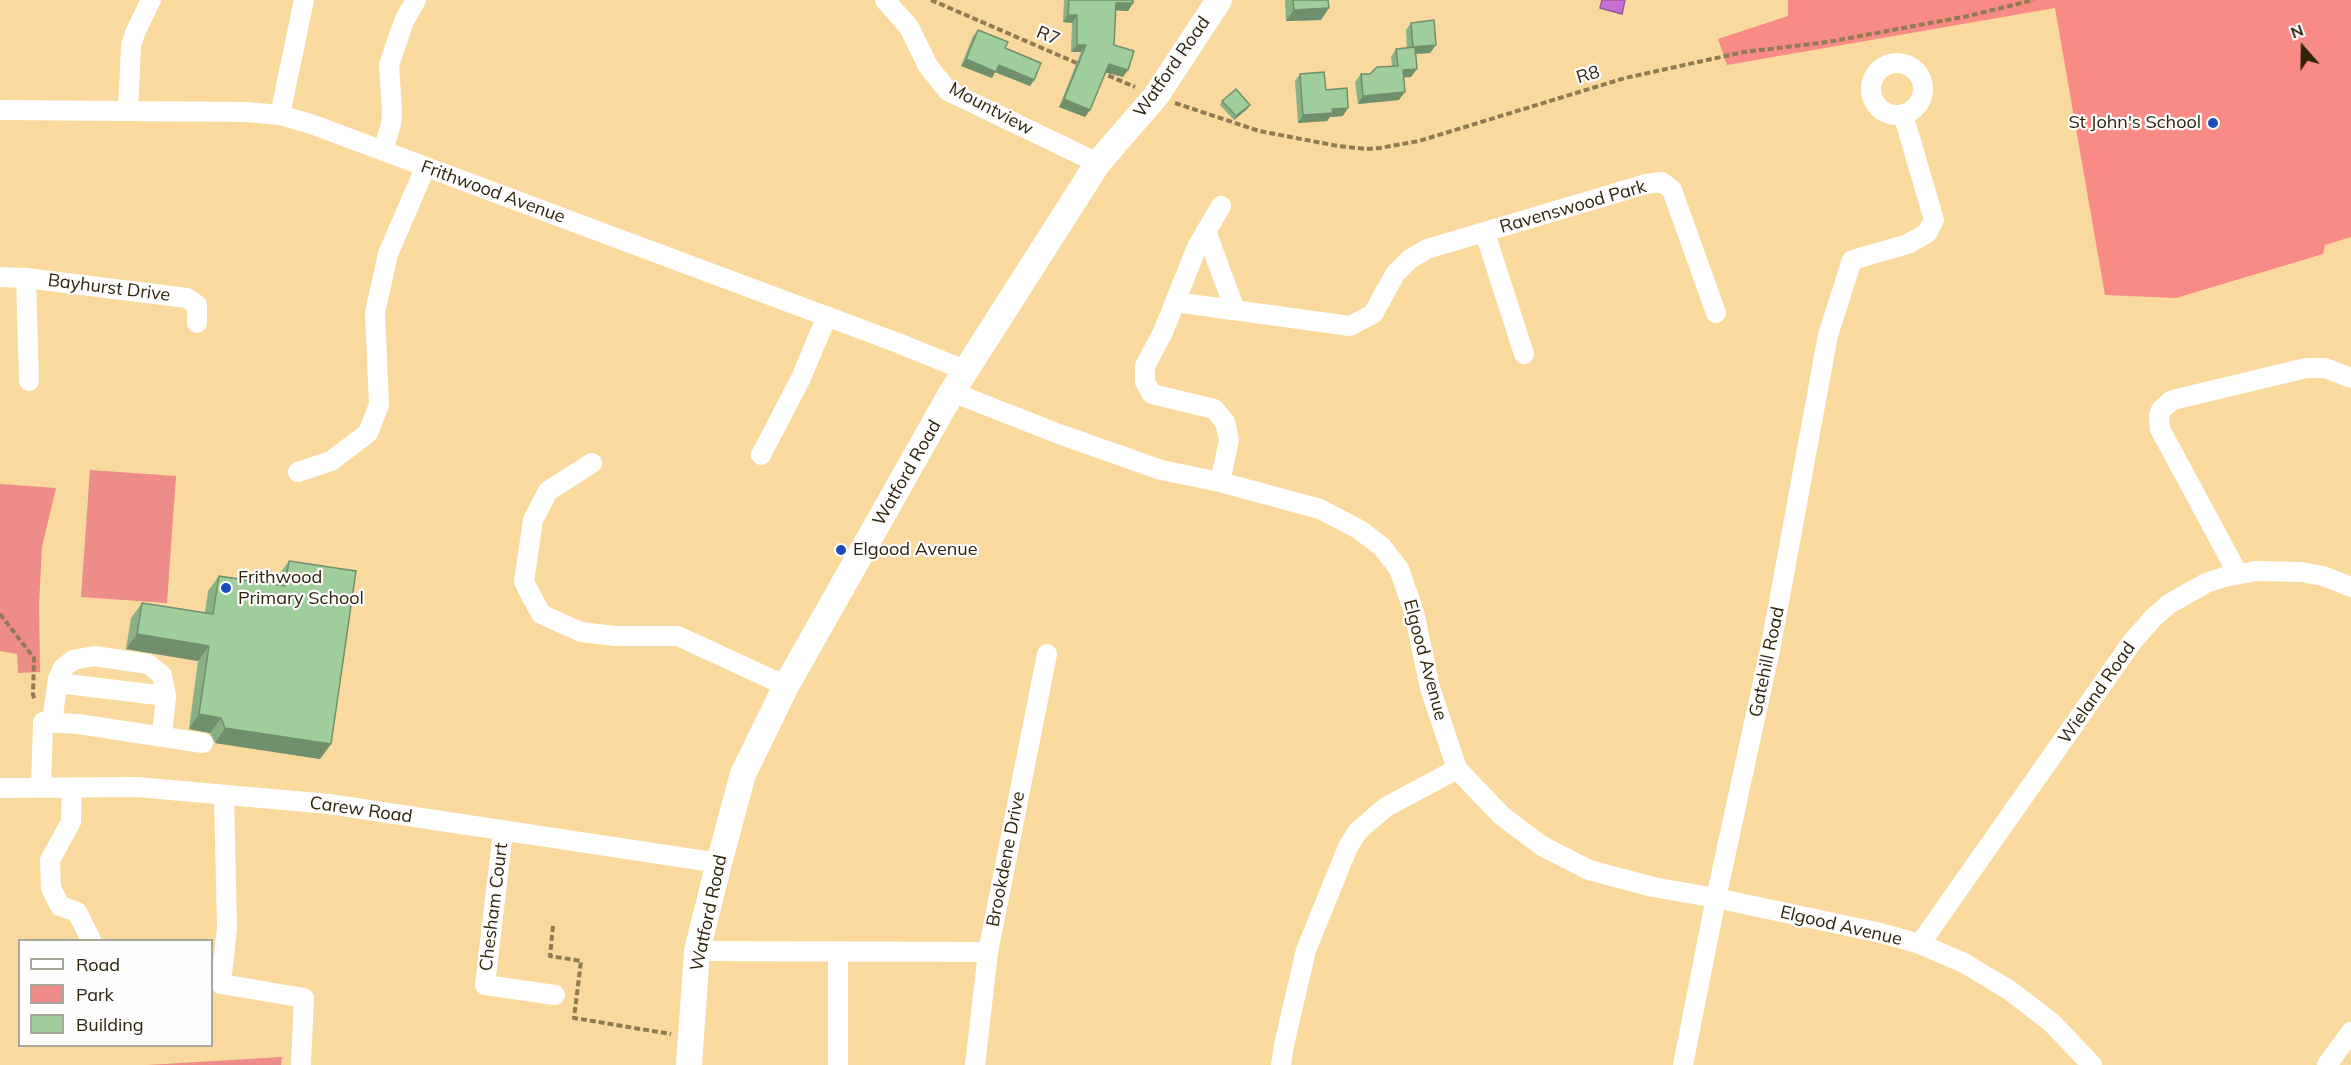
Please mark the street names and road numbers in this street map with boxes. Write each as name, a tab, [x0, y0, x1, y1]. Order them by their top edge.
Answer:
street label: Watford Road	[1129, 12, 1215, 122]
street label: R7	[1033, 22, 1063, 50]
street label: R8	[1574, 61, 1602, 89]
street label: Mountview	[945, 78, 1037, 140]
street label: Frithwood Avenue	[418, 156, 568, 228]
street label: Ravenswood Park	[1497, 176, 1649, 238]
street label: Bayhurst Drive	[47, 270, 171, 306]
street label: Watford Road	[868, 416, 946, 530]
street label: Elgood Avenue	[1398, 597, 1452, 723]
street label: Gatehill Road	[1745, 605, 1789, 719]
street label: Wieland Road	[2054, 638, 2140, 748]
street label: Brookdene Drive	[982, 790, 1030, 928]
street label: Carew Road	[308, 792, 414, 828]
street label: Chesham Court	[475, 842, 513, 972]
street label: Watford Road	[686, 853, 732, 973]
street label: Elgood Avenue	[1778, 901, 1904, 951]

